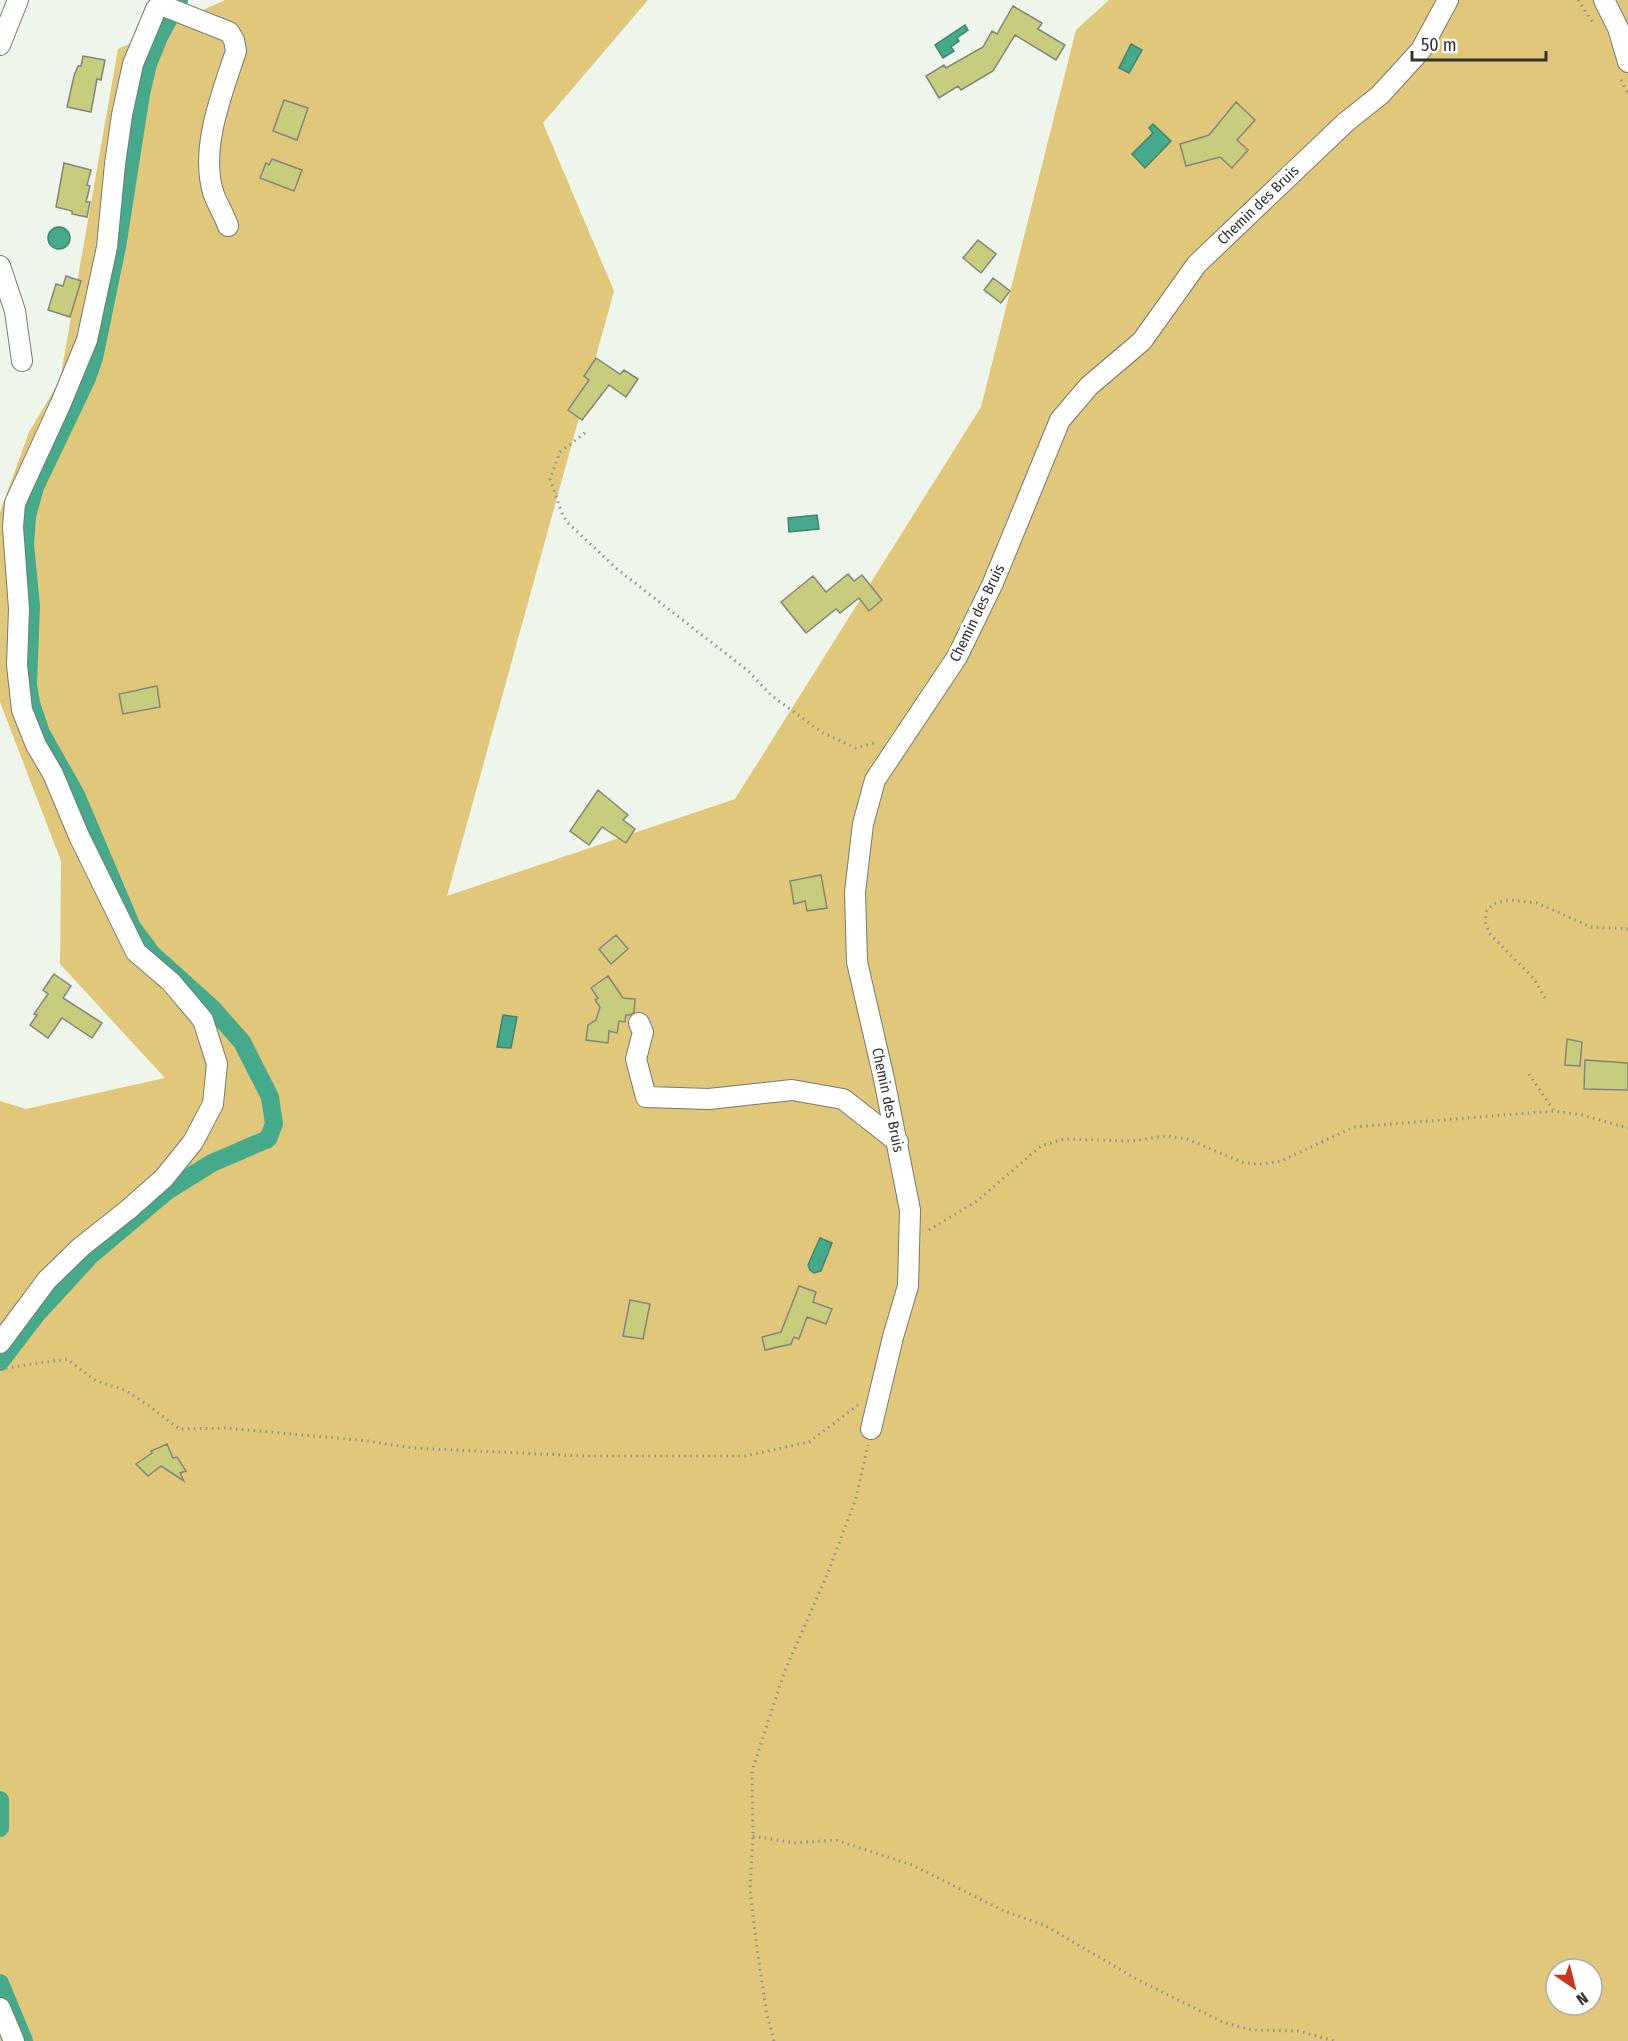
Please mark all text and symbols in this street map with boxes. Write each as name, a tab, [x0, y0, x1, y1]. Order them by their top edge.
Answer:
scale bar	[1412, 24, 1546, 62]
text: 50 m	[1421, 34, 1457, 56]
street label: Chemin des Bruis	[1213, 162, 1303, 248]
street label: Chemin des Bruis	[946, 561, 1008, 665]
street label: Chemin des Bruis	[868, 1046, 908, 1154]
north arrow	[1544, 1957, 1604, 2017]
text: N	[1573, 1988, 1592, 2009]

